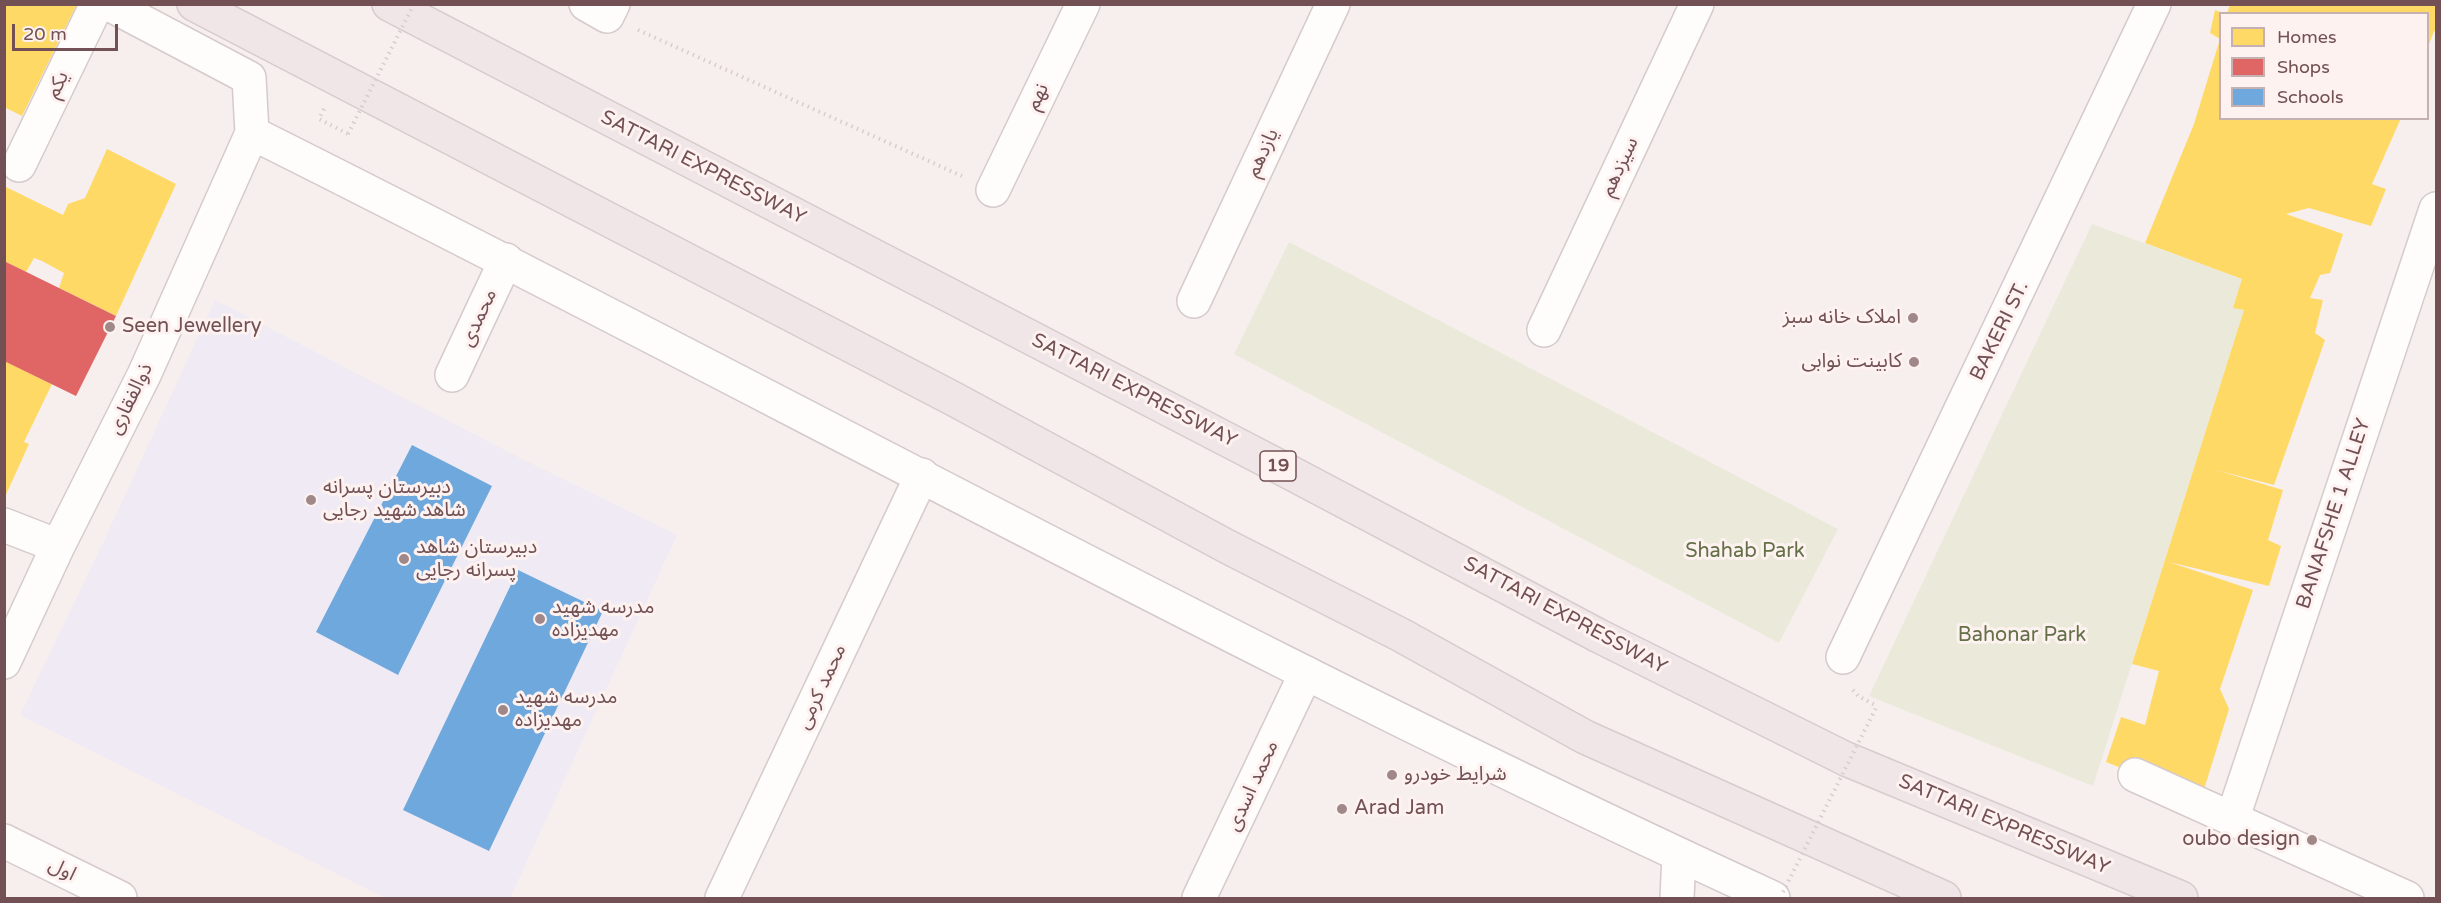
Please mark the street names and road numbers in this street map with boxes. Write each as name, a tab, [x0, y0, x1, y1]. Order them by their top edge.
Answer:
street label: یکم	[41, 67, 75, 103]
street label: نهم	[1021, 80, 1055, 114]
street label: SATTARI EXPRESSWAY	[596, 106, 810, 230]
street label: یازدهم	[1241, 125, 1285, 181]
street label: سیزدهم	[1596, 134, 1644, 200]
street label: BAKERI ST.	[1966, 277, 2034, 385]
street label: محمدی	[455, 285, 503, 351]
street label: SATTARI EXPRESSWAY	[1027, 329, 1241, 453]
street label: ذوالفقاری	[103, 359, 159, 439]
street label: BANAFSHE 1 ALLEY	[2292, 416, 2376, 612]
road number: 19	[1260, 451, 1296, 481]
street label: SATTARI EXPRESSWAY	[1459, 552, 1671, 680]
street label: محمد کرمی	[792, 641, 852, 733]
street label: محمد اسدی	[1222, 737, 1284, 835]
street label: SATTARI EXPRESSWAY	[1895, 770, 2113, 880]
street label: اول	[44, 853, 80, 887]

